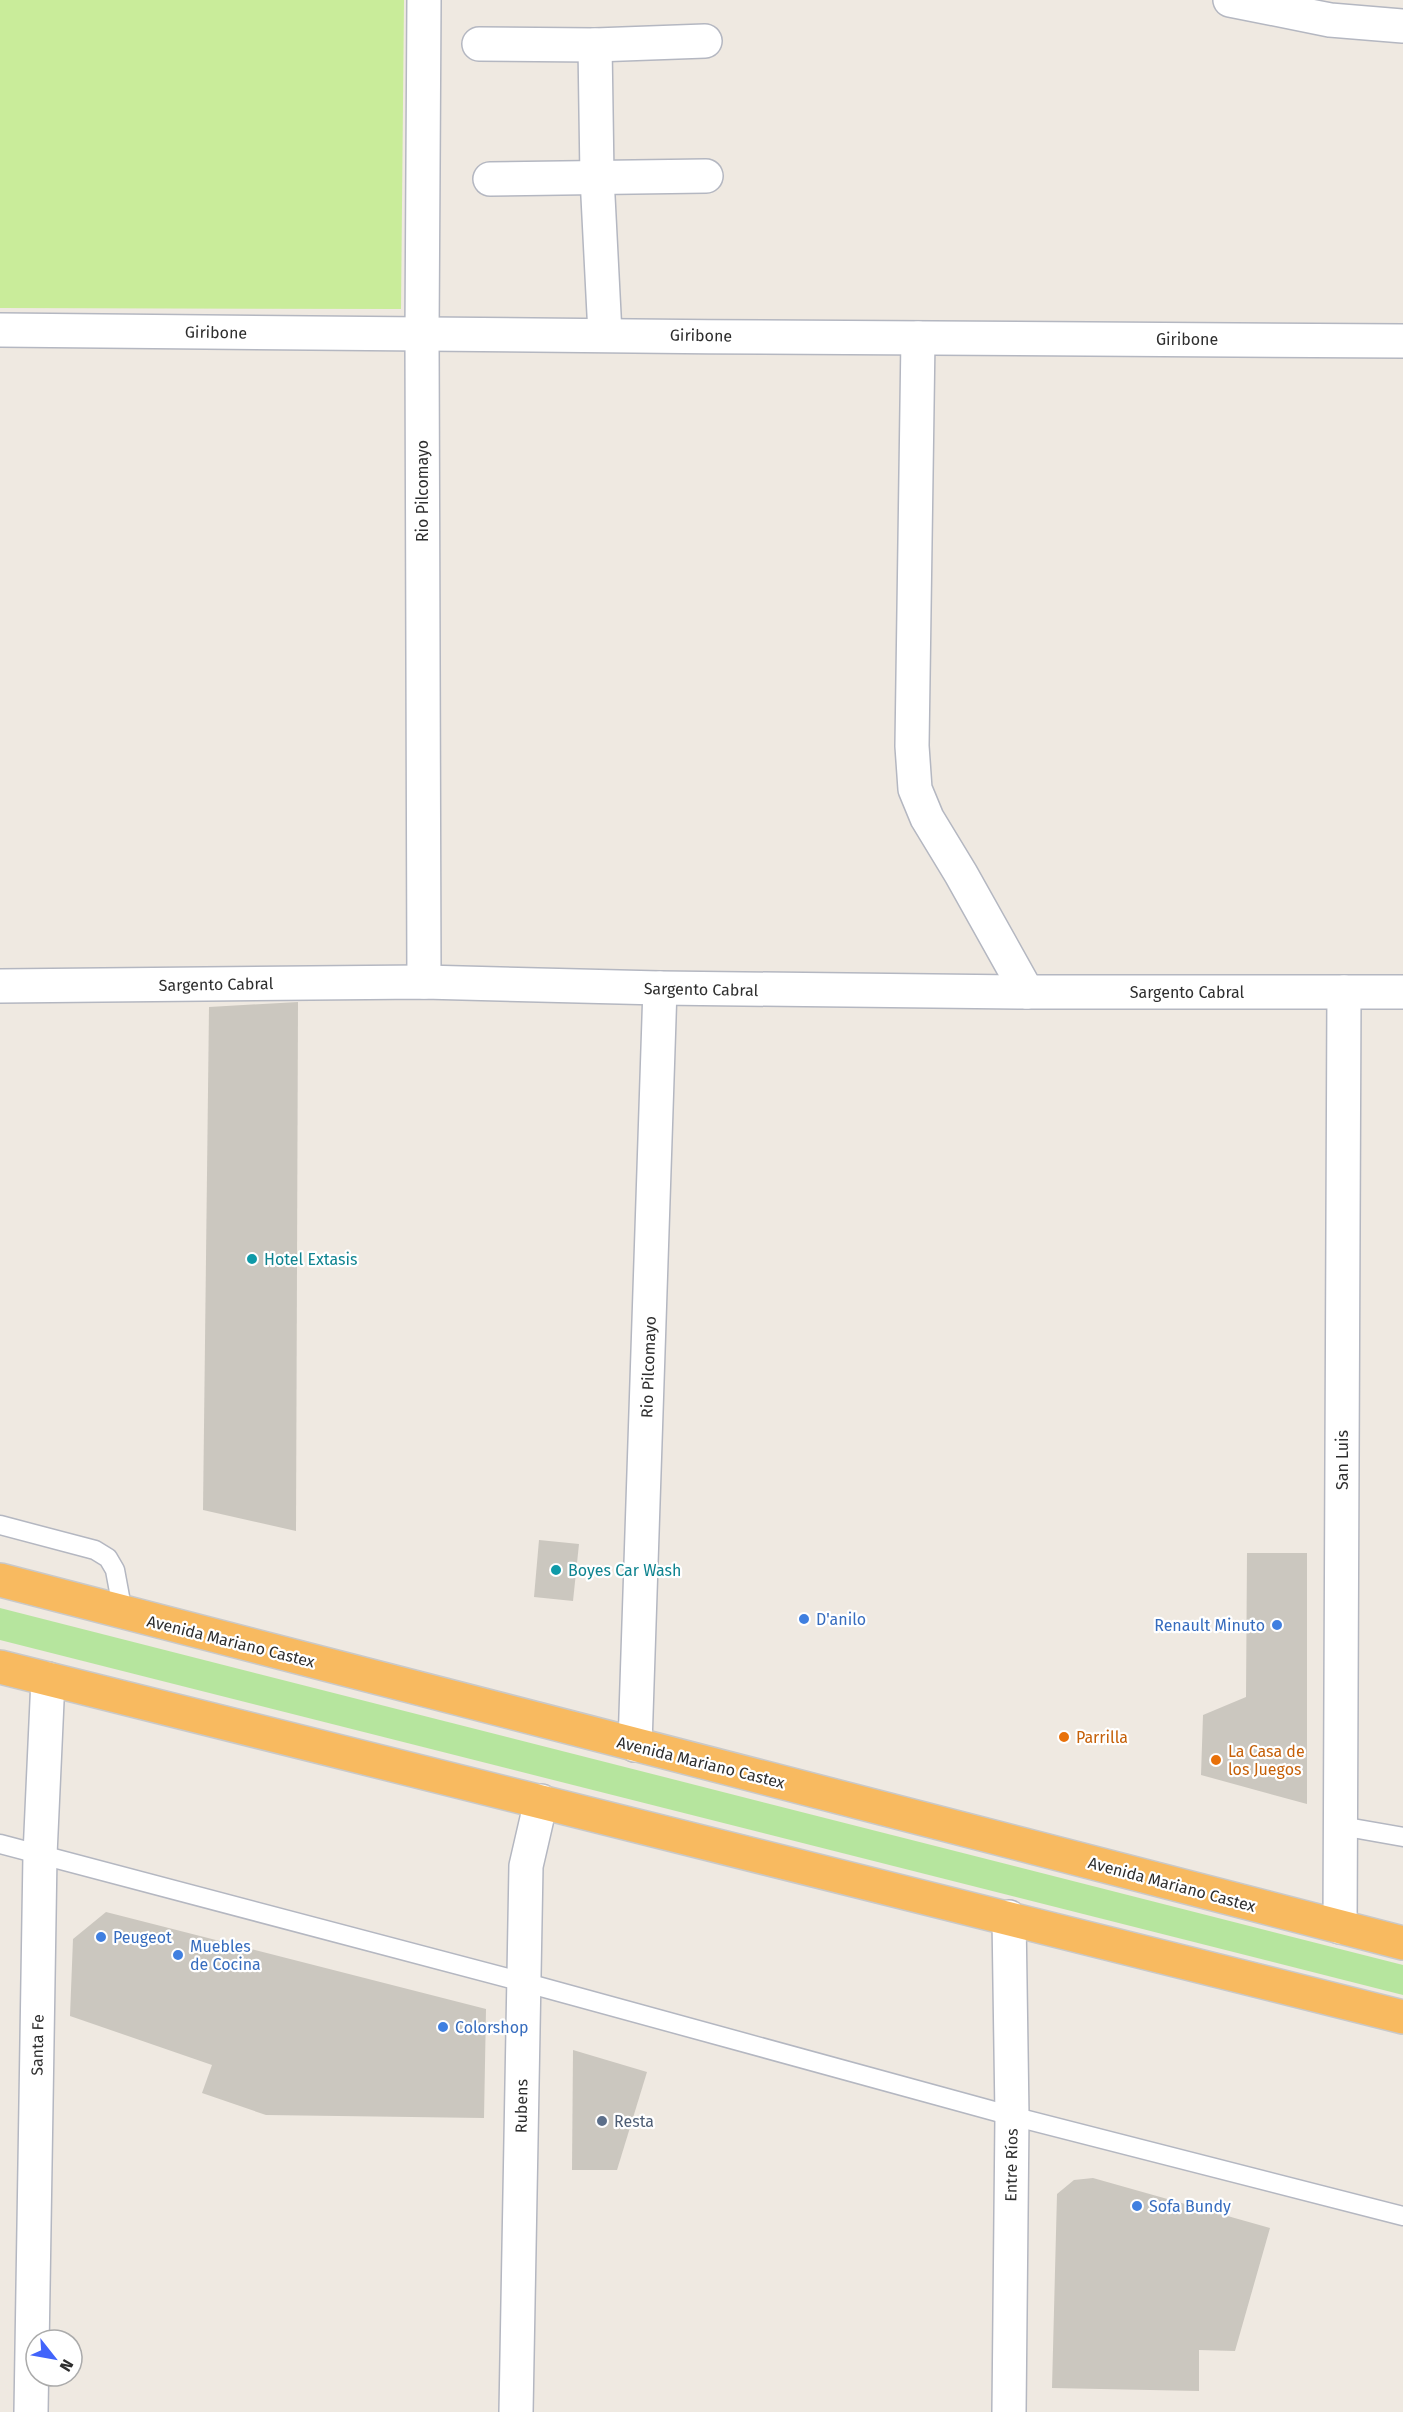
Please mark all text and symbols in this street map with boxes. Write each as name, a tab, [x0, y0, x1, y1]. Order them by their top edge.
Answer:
street label: Giribone	[185, 322, 247, 343]
street label: Giribone	[670, 325, 732, 346]
street label: Giribone	[1156, 330, 1218, 349]
street label: Rio Pilcomayo	[413, 440, 432, 542]
street label: Sargento Cabral	[159, 974, 274, 995]
street label: Sargento Cabral	[644, 979, 759, 1000]
street label: Sargento Cabral	[1130, 983, 1245, 1002]
place label: Hotel Extasis	[264, 1250, 357, 1269]
marker: Hotel Extasis	[245, 1252, 259, 1266]
street label: Rio Pilcomayo	[637, 1316, 660, 1418]
street label: San Luis	[1333, 1430, 1352, 1490]
place label: Boyes Car Wash	[568, 1561, 681, 1580]
marker: Boyes Car Wash	[549, 1563, 563, 1577]
place label: D'anilo	[816, 1610, 866, 1629]
street label: Avenida Mariano Castex	[145, 1611, 317, 1672]
marker: D'anilo	[797, 1612, 811, 1626]
place label: Renault Minuto	[1154, 1616, 1265, 1635]
marker: Renault Minuto	[1270, 1618, 1284, 1632]
place label: Parrilla	[1076, 1728, 1128, 1747]
marker: Parrilla	[1057, 1730, 1071, 1744]
street label: Avenida Mariano Castex	[615, 1732, 787, 1793]
place label: La Casa de los Juegos	[1228, 1742, 1305, 1779]
marker: La Casa de los Juegos	[1209, 1753, 1223, 1767]
street label: Avenida Mariano Castex	[1086, 1853, 1258, 1916]
place label: Peugeot	[113, 1928, 172, 1947]
marker: Peugeot	[94, 1930, 108, 1944]
place label: Muebles de Cocina	[190, 1937, 261, 1974]
marker: Muebles de Cocina	[171, 1948, 185, 1962]
street label: Santa Fe	[27, 2014, 48, 2076]
place label: Colorshop	[455, 2018, 529, 2037]
marker: Colorshop	[436, 2020, 450, 2034]
street label: Rubens	[512, 2079, 531, 2133]
place label: Resta	[614, 2112, 654, 2131]
marker: Resta	[595, 2114, 609, 2128]
street label: Entre Ríos	[1001, 2128, 1022, 2202]
place label: Sofa Bundy	[1149, 2197, 1231, 2216]
marker: Sofa Bundy	[1130, 2199, 1144, 2213]
north arrow	[24, 2328, 84, 2388]
text: N	[56, 2356, 77, 2375]

